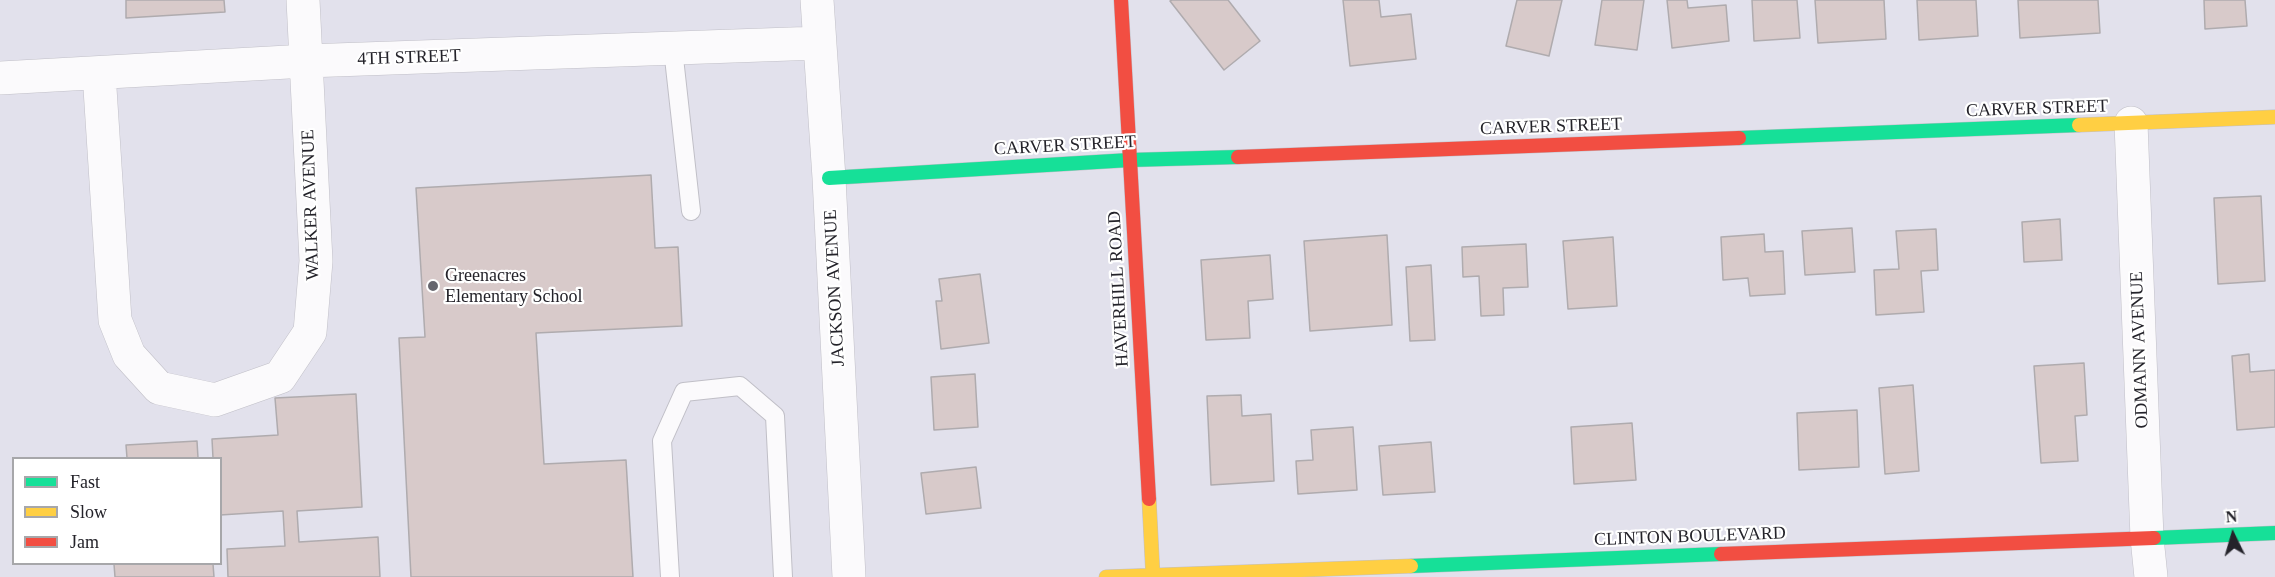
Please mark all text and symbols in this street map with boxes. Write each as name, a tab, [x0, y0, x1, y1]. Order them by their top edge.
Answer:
street label: 4TH STREET	[357, 45, 461, 71]
street label: CARVER STREET	[1966, 96, 2108, 122]
street label: CARVER STREET	[1480, 114, 1622, 140]
street label: WALKER AVENUE	[298, 129, 324, 281]
street label: CARVER STREET	[993, 131, 1137, 161]
street label: JACKSON AVENUE	[820, 209, 850, 367]
street label: HAVERHILL ROAD	[1104, 210, 1134, 368]
place label: Greenacres Elementary School	[445, 265, 582, 308]
street label: ODMANN AVENUE	[2126, 271, 2154, 429]
marker: Greenacres Elementary School	[426, 279, 440, 293]
legend	[12, 457, 222, 565]
text: Fast	[70, 472, 100, 492]
text: Slow	[70, 502, 107, 522]
north arrow	[2203, 505, 2263, 565]
text: N	[2225, 508, 2238, 526]
street label: CLINTON BOULEVARD	[1594, 523, 1786, 551]
text: Jam	[70, 532, 99, 552]

